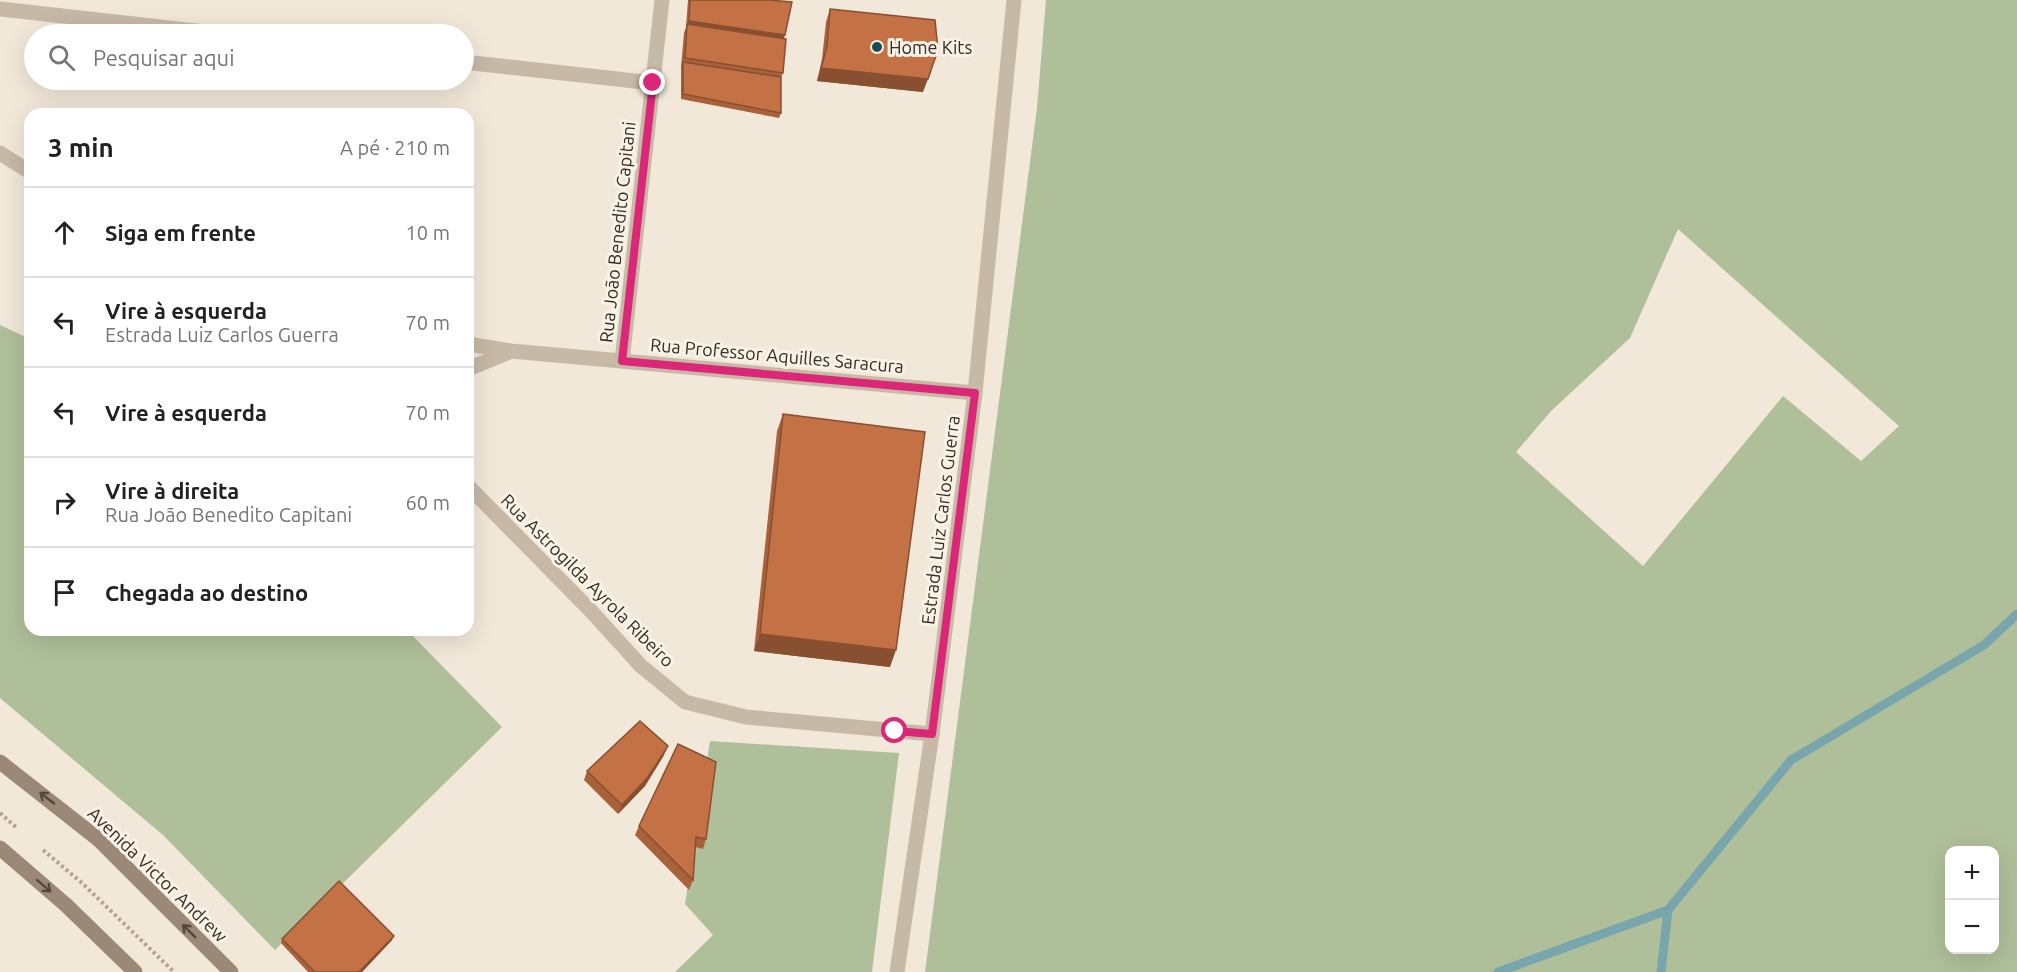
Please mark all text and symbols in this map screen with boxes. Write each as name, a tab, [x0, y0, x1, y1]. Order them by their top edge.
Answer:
search box	[24, 24, 474, 90]
place label: Home Kits	[889, 37, 972, 57]
marker: Home Kits	[870, 40, 884, 54]
icon: search	[45, 41, 78, 74]
text: Pesquisar aqui	[93, 45, 235, 70]
route end	[639, 69, 665, 95]
street label: Rua João Benedito Capitani	[595, 120, 639, 344]
text: 3 min	[48, 133, 114, 162]
text: A pé · 210 m	[340, 136, 450, 159]
icon: ahead	[48, 216, 81, 249]
text: Siga em frente	[105, 220, 256, 245]
text: 10 m	[406, 221, 450, 244]
text: Vire à esquerda	[105, 298, 267, 323]
icon: left	[48, 306, 81, 339]
text: 70 m	[406, 311, 450, 334]
text: Estrada Luiz Carlos Guerra	[105, 323, 339, 346]
street label: Rua Professor Aquilles Saracura	[649, 334, 905, 376]
icon: left	[48, 396, 81, 429]
text: Vire à esquerda	[105, 400, 267, 425]
text: 70 m	[406, 401, 450, 424]
street label: Estrada Luiz Carlos Guerra	[917, 414, 963, 626]
text: Vire à direita	[105, 478, 239, 503]
icon: right	[48, 486, 81, 519]
street label: Rua Astrogilda Ayrola Ribeiro	[498, 490, 678, 670]
text: 60 m	[406, 491, 450, 514]
text: Rua João Benedito Capitani	[105, 503, 352, 526]
icon: arrive	[48, 576, 81, 609]
text: Chegada ao destino	[105, 580, 308, 605]
route start	[881, 717, 907, 743]
one-way arrow	[39, 792, 55, 805]
street label: Avenida Victor Andrew	[84, 802, 232, 946]
map controls	[1945, 846, 1999, 954]
button: +	[1945, 846, 1999, 900]
one-way arrow	[36, 879, 51, 893]
button: −	[1945, 900, 1999, 954]
one-way arrow	[182, 923, 197, 938]

